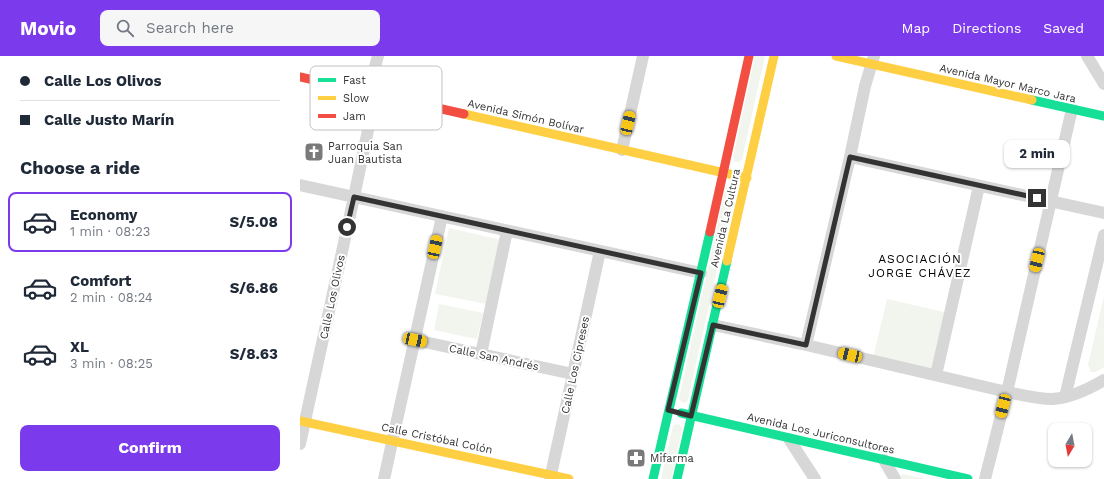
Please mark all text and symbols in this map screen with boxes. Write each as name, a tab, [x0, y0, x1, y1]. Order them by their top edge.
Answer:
search box	[100, 10, 380, 46]
text: Movio	[20, 17, 76, 40]
icon: search	[114, 17, 136, 39]
text: Search here	[146, 19, 234, 37]
text: Map	[902, 20, 930, 36]
text: Directions	[952, 20, 1021, 36]
text: Saved	[1043, 20, 1084, 36]
street label: Avenida Mayor Marco Jara	[938, 61, 1077, 106]
legend	[310, 66, 442, 130]
text: Calle Los Olivos	[44, 72, 161, 90]
text: Fast	[343, 74, 366, 87]
text: Slow	[343, 92, 369, 105]
street label: Avenida Simón Bolívar	[466, 97, 586, 136]
text: Jam	[343, 110, 366, 123]
car	[619, 110, 637, 136]
text: Calle Justo Marín	[44, 111, 174, 129]
place label: Parroquia San Juan Bautista	[328, 140, 403, 166]
callout: 2 min	[1004, 140, 1070, 168]
church icon: Parroquia San Juan Bautista	[303, 141, 325, 163]
text: 2 min	[1019, 146, 1055, 161]
text: Choose a ride	[20, 157, 140, 178]
street label: Avenida La Cultura	[708, 167, 743, 269]
route end	[1028, 189, 1046, 207]
icon: car	[22, 204, 58, 240]
text: Economy	[70, 206, 137, 224]
text: S/5.08	[230, 213, 278, 231]
route start	[338, 218, 356, 236]
text: 1 min · 08:23	[70, 224, 150, 239]
car	[427, 234, 443, 260]
car	[1028, 247, 1046, 273]
district label: ASOCIACIÓN JORGE CHÁVEZ	[868, 252, 972, 280]
street label: Calle Los Olivos	[317, 254, 348, 340]
icon: car	[22, 270, 58, 306]
text: Comfort	[70, 272, 131, 290]
text: S/6.86	[230, 279, 278, 297]
car	[711, 283, 729, 309]
text: 2 min · 08:24	[70, 290, 153, 305]
street label: Calle Los Cipreses	[559, 315, 592, 415]
car	[402, 332, 428, 348]
icon: car	[22, 336, 58, 372]
text: XL	[70, 338, 89, 356]
street label: Calle San Andrés	[448, 342, 540, 373]
text: S/8.63	[230, 345, 278, 363]
car	[837, 346, 863, 364]
text: 3 min · 08:25	[70, 356, 153, 371]
car	[994, 393, 1012, 419]
street label: Avenida Los Juriconsultores	[746, 410, 896, 457]
street label: Calle Cristóbal Colón	[380, 420, 494, 457]
north arrow	[1048, 423, 1092, 467]
map controls	[1048, 423, 1092, 467]
button: Confirm	[20, 425, 280, 471]
pharmacy icon: Mifarma	[625, 447, 647, 469]
place label: Mifarma	[650, 452, 694, 465]

